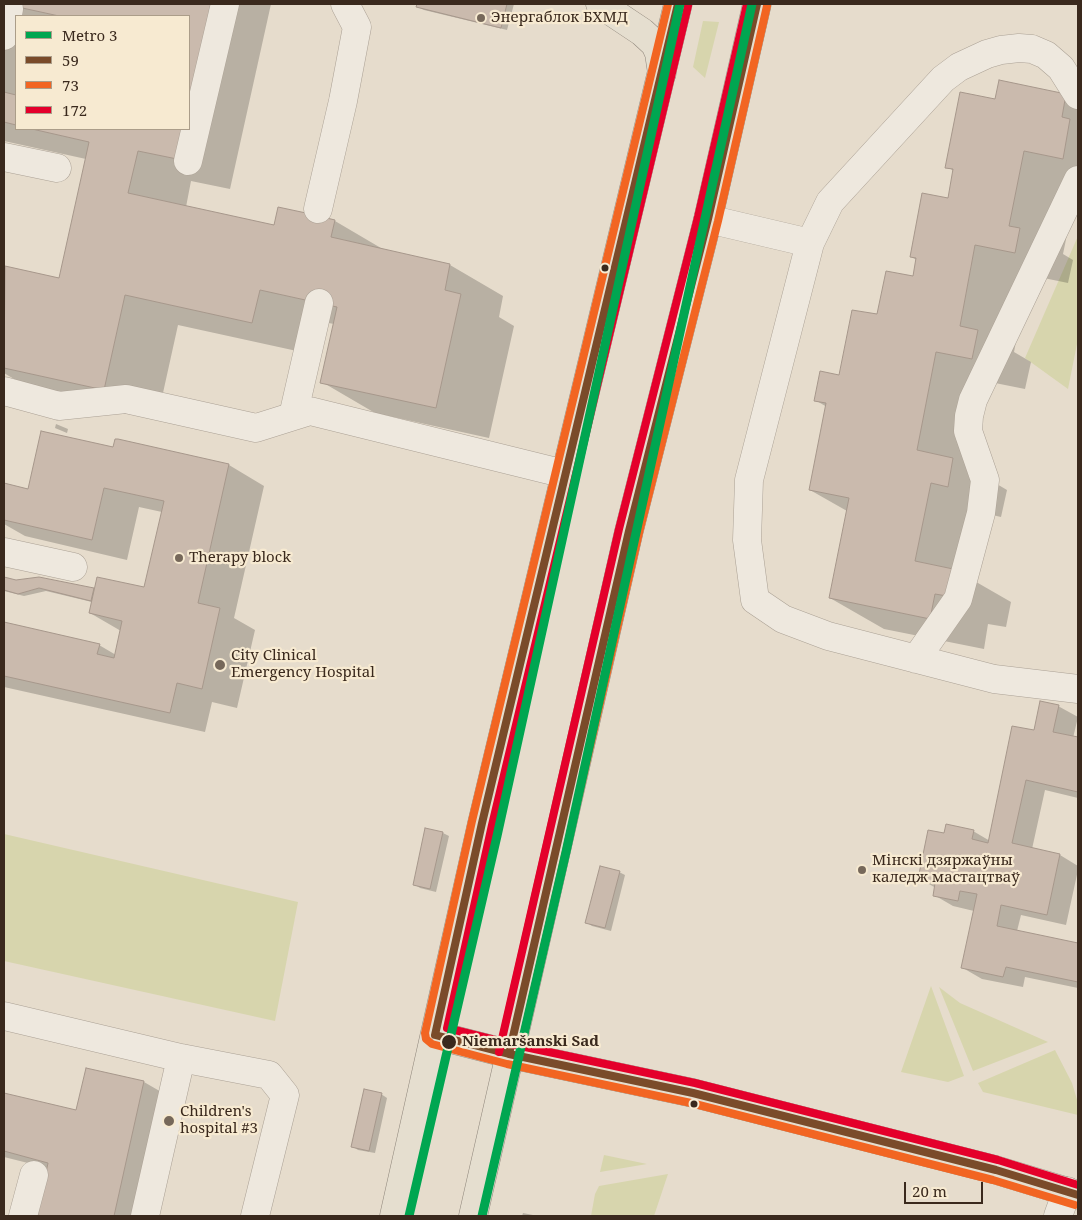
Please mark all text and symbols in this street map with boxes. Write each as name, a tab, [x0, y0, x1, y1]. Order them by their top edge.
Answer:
place label: Энергаблок БХМД	[491, 9, 628, 27]
marker: Энергаблок БХМД	[475, 12, 487, 24]
legend	[15, 15, 190, 130]
text: Metro 3	[62, 25, 117, 45]
text: 59	[62, 50, 79, 70]
text: 73	[62, 75, 79, 95]
text: 172	[62, 100, 87, 120]
unlabelled marker	[600, 263, 610, 273]
place label: Therapy block	[189, 549, 291, 567]
marker: Therapy block	[173, 552, 185, 564]
place label: City Clinical Emergency Hospital	[231, 647, 375, 682]
marker: City Clinical Emergency Hospital	[213, 658, 227, 672]
place label: Мінскі дзяржаўны каледж мастацтваў	[872, 852, 1020, 887]
marker: Мінскі дзяржаўны каледж мастацтваў	[856, 864, 868, 876]
marker: Niemaršanski Sad	[440, 1033, 458, 1051]
place label: Niemaršanski Sad	[462, 1033, 599, 1051]
unlabelled marker	[689, 1099, 699, 1109]
place label: Children's hospital #3	[180, 1103, 258, 1138]
marker: Children's hospital #3	[162, 1114, 176, 1128]
scale bar	[907, 1172, 986, 1204]
text: 20 m	[912, 1181, 947, 1201]

